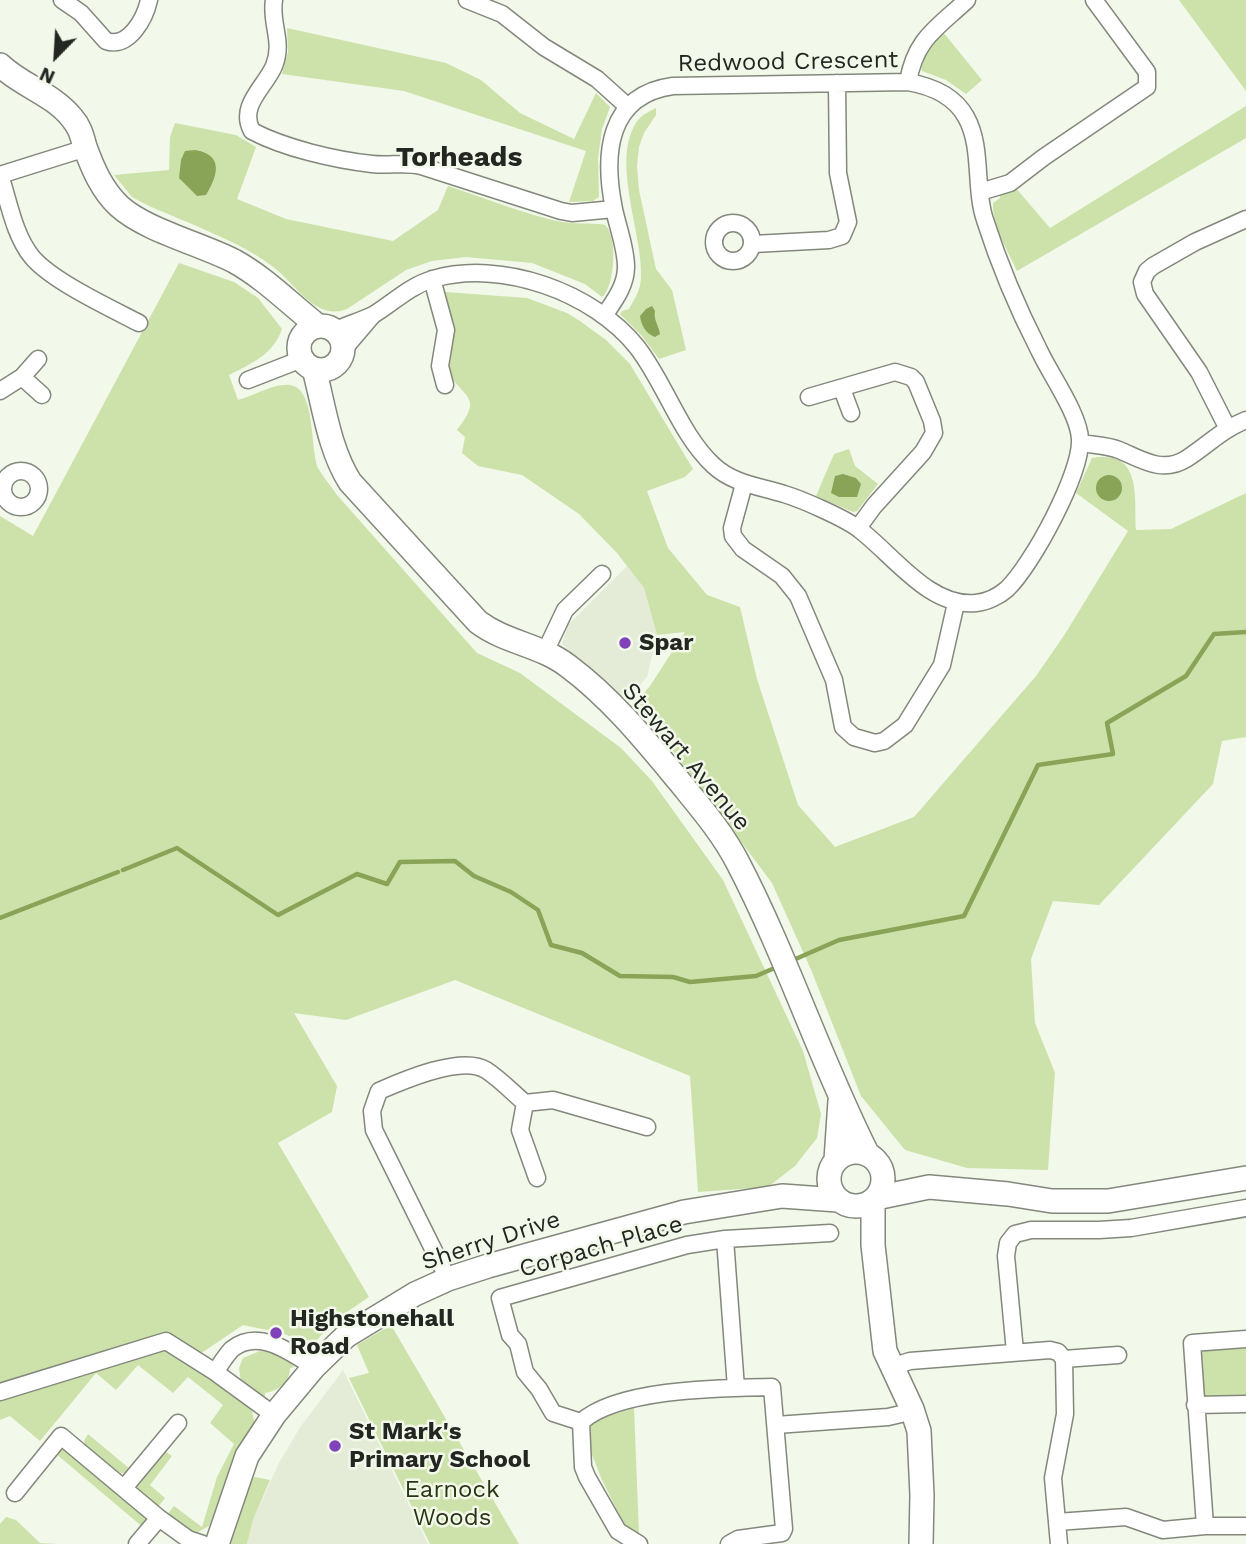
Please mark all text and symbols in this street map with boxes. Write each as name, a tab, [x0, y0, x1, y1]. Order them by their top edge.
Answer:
north arrow	[21, 21, 91, 91]
street label: Redwood Crescent	[677, 46, 899, 78]
text: N	[36, 62, 58, 89]
district label: Torheads	[396, 141, 522, 175]
place label: Spar	[639, 629, 694, 657]
marker: Spar	[617, 635, 633, 651]
street label: Stewart Avenue	[616, 677, 756, 837]
street label: Sherry Drive	[418, 1205, 564, 1277]
street label: Corpach Place	[516, 1210, 686, 1284]
place label: Highstonehall Road	[290, 1305, 454, 1361]
marker: Highstonehall Road	[268, 1325, 284, 1341]
place label: St Mark's Primary School	[349, 1418, 530, 1474]
marker: St Mark's Primary School	[327, 1438, 343, 1454]
park label: Earnock Woods	[405, 1476, 499, 1532]

